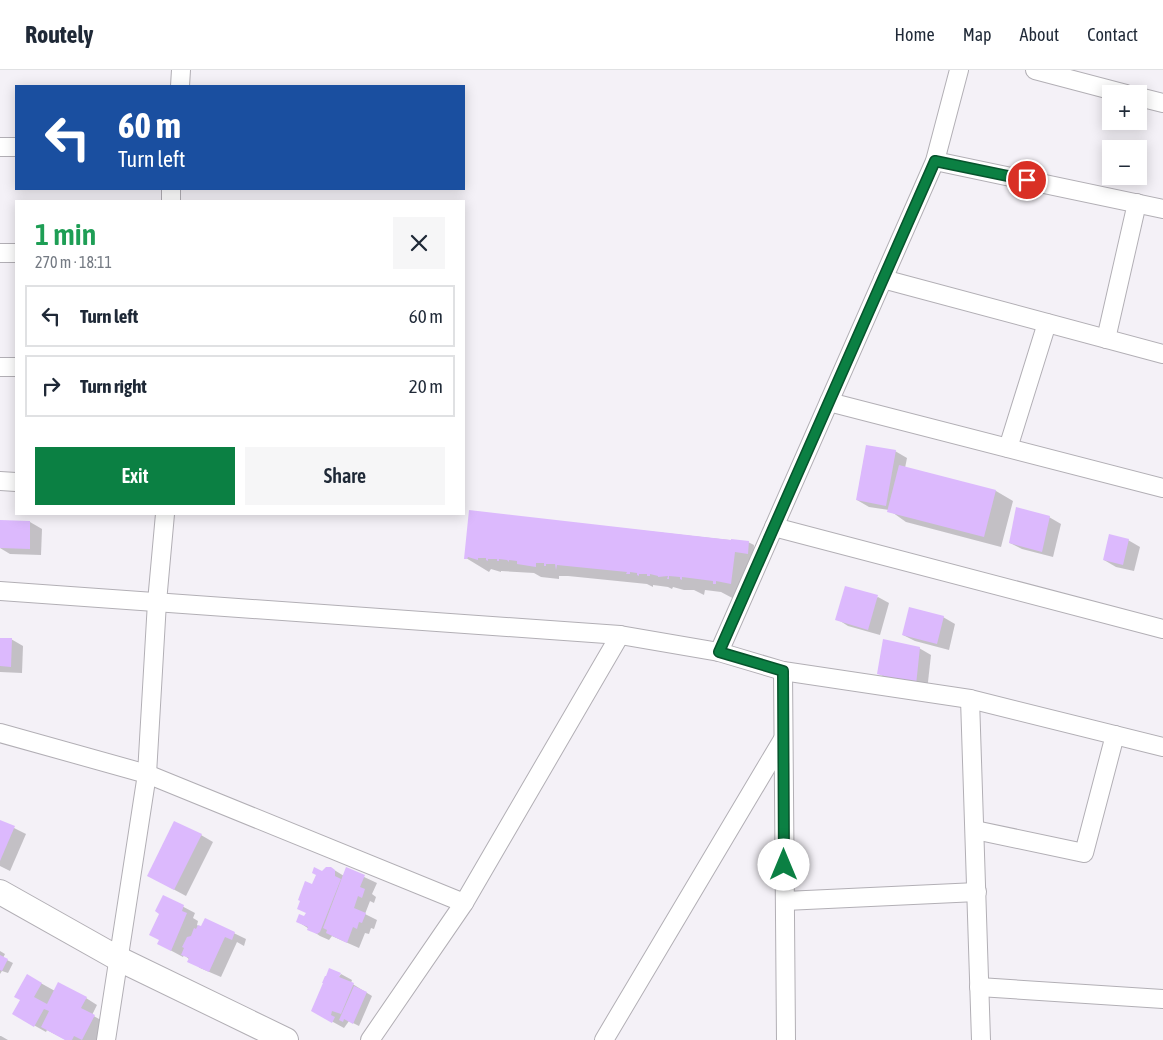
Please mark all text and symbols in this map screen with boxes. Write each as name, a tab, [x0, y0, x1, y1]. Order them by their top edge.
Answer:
text: Routely	[25, 21, 93, 48]
text: Home	[895, 24, 935, 45]
text: Map	[963, 24, 992, 45]
text: About	[1020, 24, 1059, 45]
text: Contact	[1087, 24, 1138, 45]
map controls	[1102, 85, 1147, 185]
button: +	[1102, 85, 1147, 130]
icon: left	[35, 105, 100, 170]
text: 60 m	[118, 105, 181, 145]
button: −	[1102, 140, 1147, 185]
text: Turn left	[118, 146, 185, 172]
pin	[1006, 159, 1048, 201]
icon: arrive	[1013, 166, 1041, 194]
text: 1 min	[35, 217, 96, 251]
button: close	[393, 217, 445, 269]
text: 270 m · 18:11	[35, 253, 112, 271]
icon: left	[37, 302, 65, 330]
text: Turn left	[80, 305, 138, 327]
text: 60 m	[409, 305, 443, 327]
icon: right	[37, 372, 65, 400]
text: Turn right	[80, 375, 147, 397]
text: 20 m	[409, 375, 443, 397]
button: Exit	[35, 447, 235, 505]
button: Share	[245, 447, 445, 505]
position arrow	[757, 838, 809, 890]

